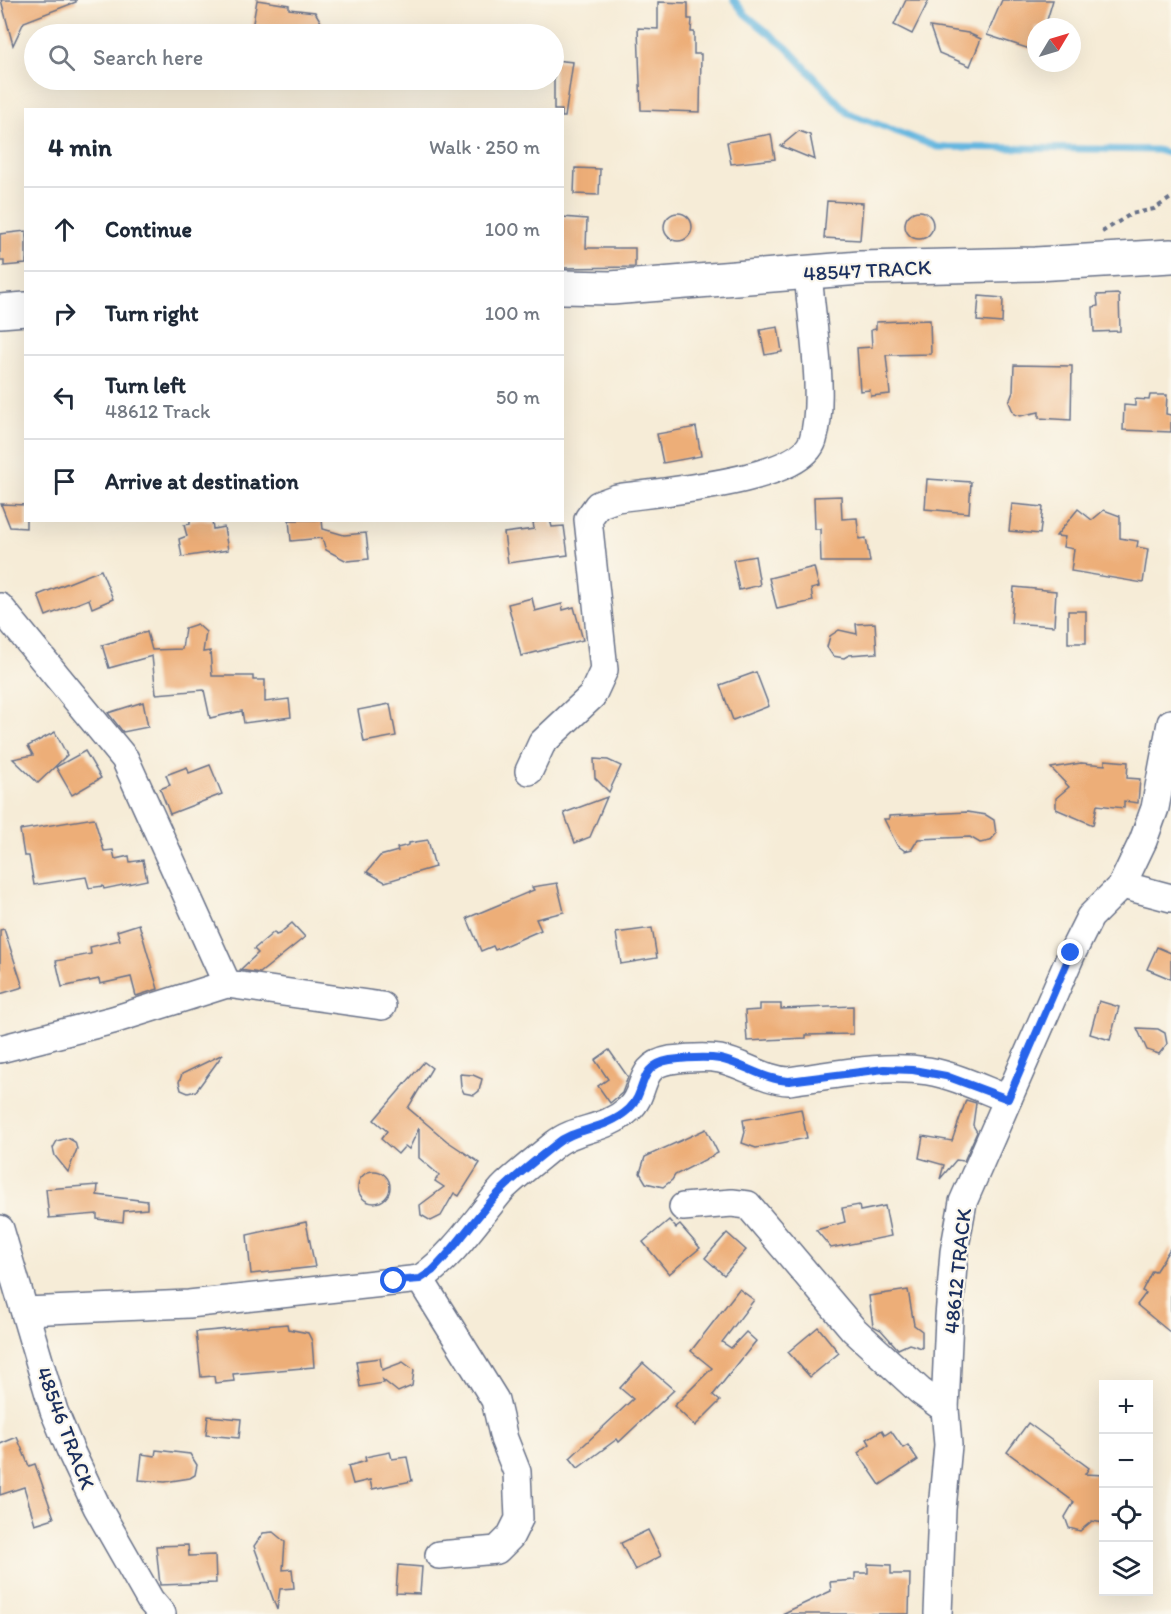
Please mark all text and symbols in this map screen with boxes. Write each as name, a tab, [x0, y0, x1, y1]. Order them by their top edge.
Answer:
north arrow	[1027, 18, 1081, 72]
search box	[24, 24, 564, 90]
icon: search	[45, 41, 78, 74]
text: Search here	[93, 44, 203, 71]
text: 4 min	[48, 131, 112, 163]
text: Walk · 250 m	[429, 135, 540, 159]
icon: ahead	[48, 213, 81, 246]
text: Continue	[105, 216, 192, 243]
text: 100 m	[485, 217, 540, 241]
street label: 48547 TRACK	[802, 254, 932, 286]
icon: right	[48, 297, 81, 330]
text: Turn right	[105, 300, 199, 327]
text: 100 m	[485, 301, 540, 325]
text: Turn left	[105, 372, 186, 399]
icon: left	[48, 381, 81, 414]
text: 50 m	[496, 385, 540, 409]
text: 48612 Track	[105, 399, 210, 423]
icon: arrive	[48, 465, 81, 498]
text: Arrive at destination	[105, 468, 299, 495]
route end	[1057, 939, 1083, 965]
street label: 48612 TRACK	[938, 1207, 976, 1335]
route start	[380, 1267, 406, 1293]
street label: 48546 TRACK	[31, 1363, 101, 1493]
map controls	[1099, 1380, 1153, 1596]
button: +	[1099, 1380, 1153, 1434]
button: −	[1099, 1434, 1153, 1488]
button: locate	[1099, 1488, 1153, 1542]
button: layers	[1099, 1542, 1153, 1596]

